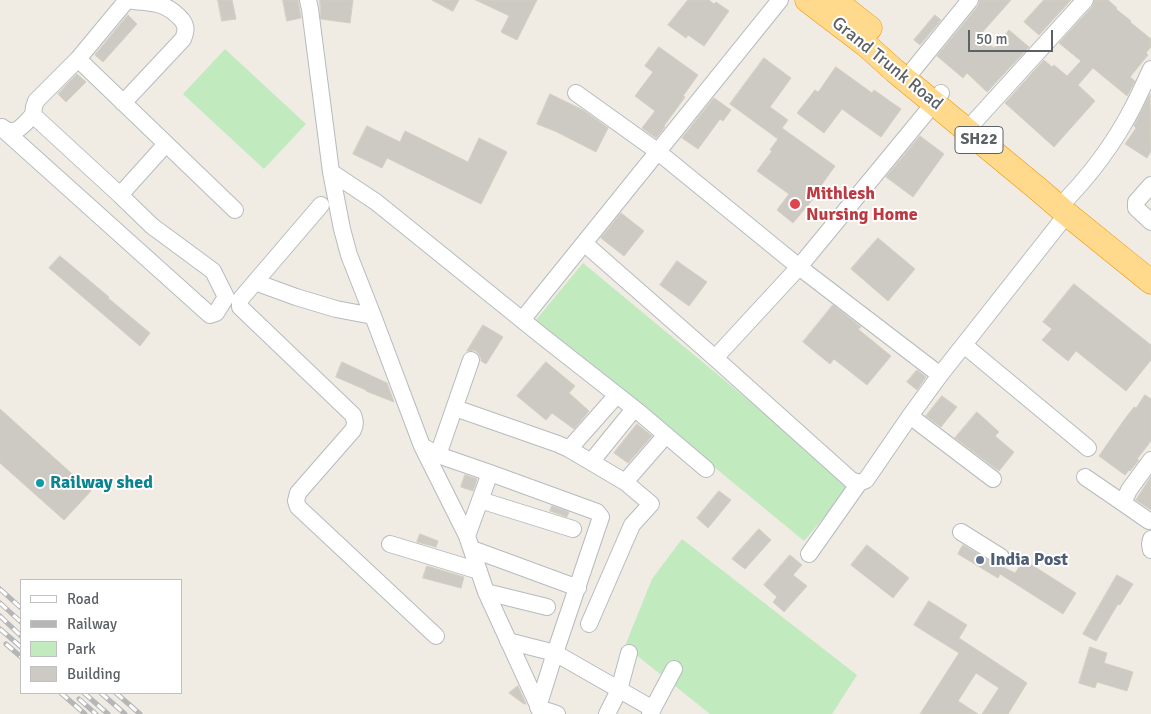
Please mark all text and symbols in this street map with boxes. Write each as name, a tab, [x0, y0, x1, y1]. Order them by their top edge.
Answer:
street label: Grand Trunk Road	[827, 13, 947, 115]
scale bar	[971, 20, 1056, 52]
text: 50 m	[976, 30, 1007, 48]
road number: SH22	[955, 126, 1003, 154]
place label: Mithlesh Nursing Home	[806, 183, 918, 225]
marker: Mithlesh Nursing Home	[788, 197, 802, 211]
place label: Railway shed	[50, 472, 153, 494]
marker: Railway shed	[34, 477, 46, 489]
place label: India Post	[990, 549, 1068, 571]
marker: India Post	[974, 554, 986, 566]
legend	[20, 579, 182, 694]
text: Road	[67, 590, 99, 608]
text: Railway	[67, 615, 117, 633]
text: Park	[67, 640, 96, 658]
text: Building	[67, 665, 121, 683]

